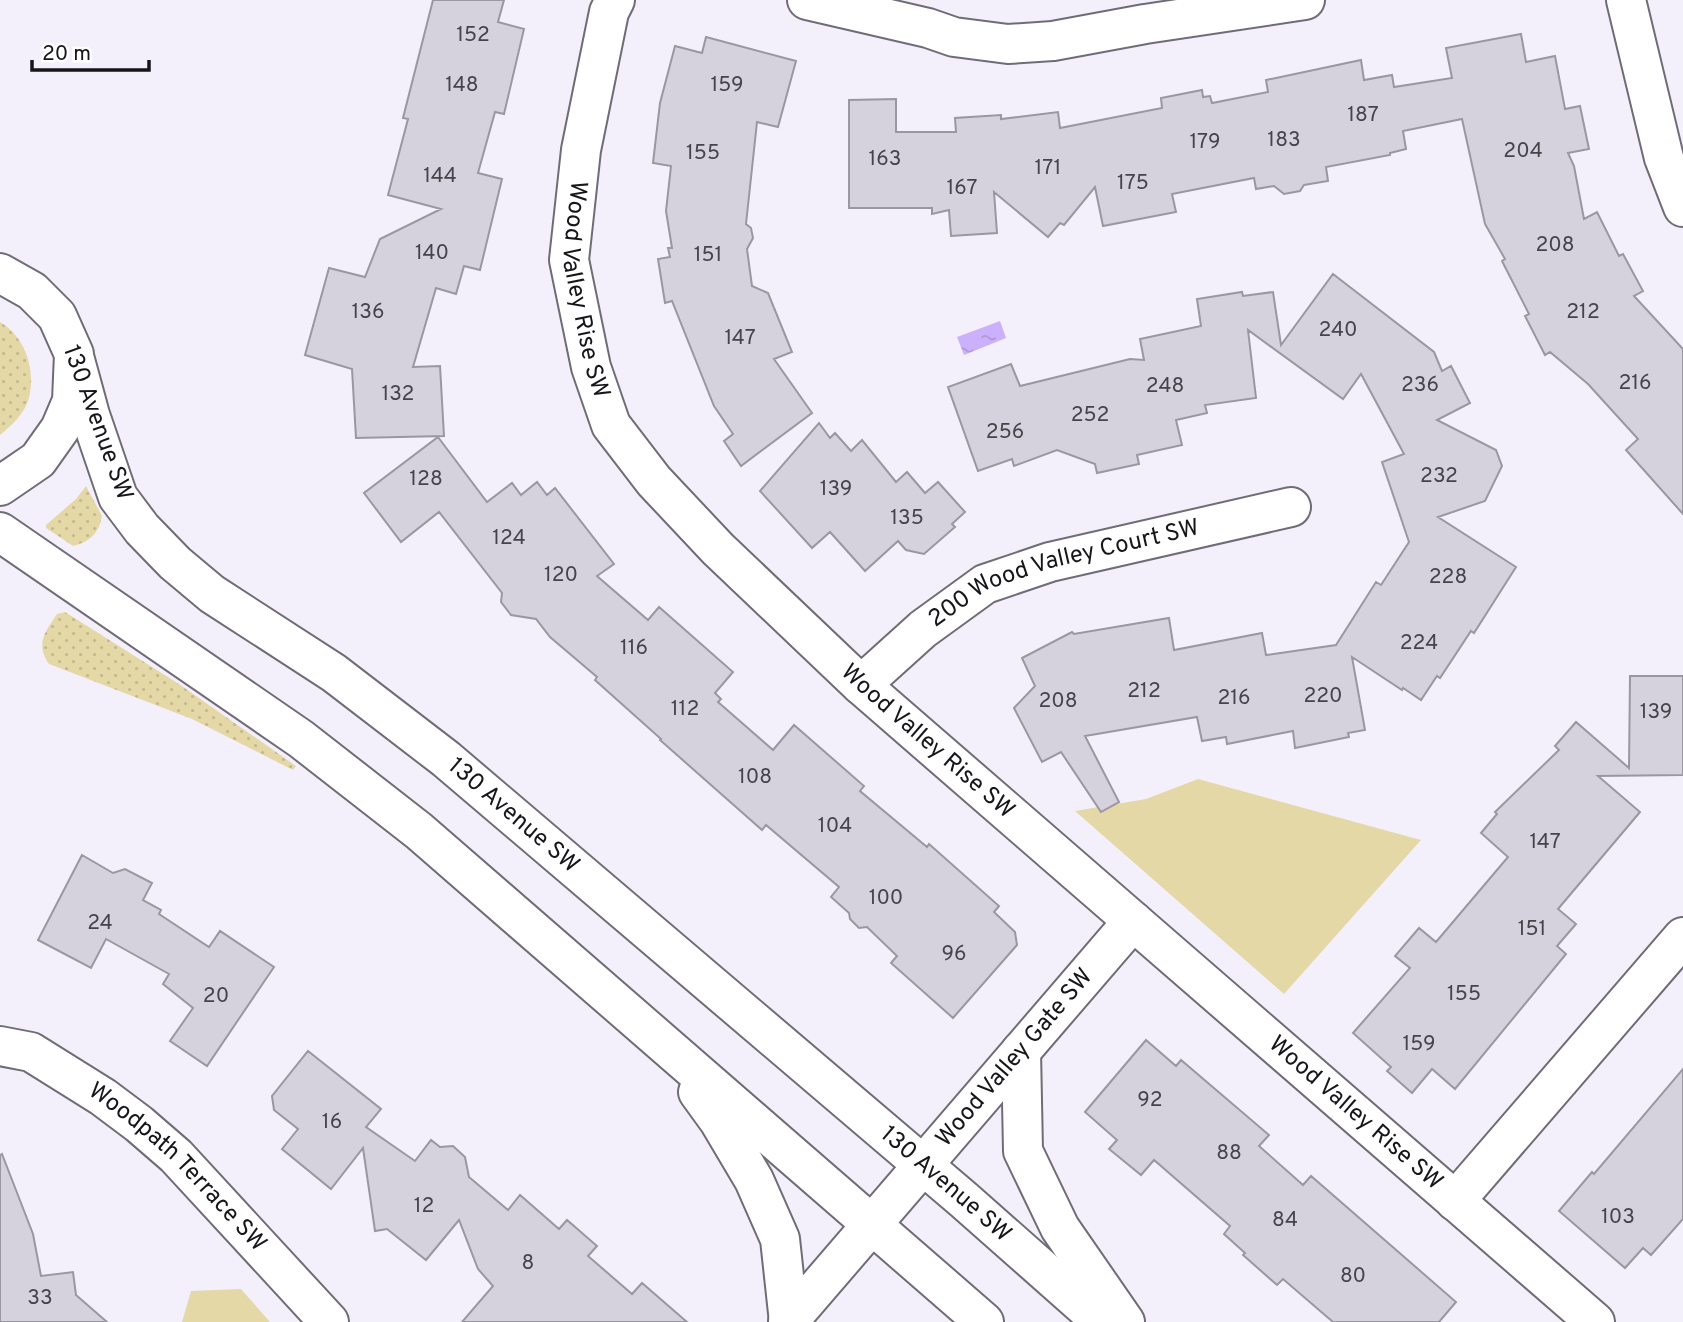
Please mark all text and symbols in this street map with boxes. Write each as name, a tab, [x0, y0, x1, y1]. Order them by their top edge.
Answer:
house number: 152	[456, 22, 490, 49]
scale bar	[32, 28, 149, 72]
text: 20 m	[42, 41, 91, 68]
house number: 148	[445, 72, 479, 99]
house number: 159	[710, 72, 744, 99]
house number: 187	[1347, 102, 1379, 129]
house number: 183	[1267, 127, 1301, 154]
house number: 179	[1189, 129, 1221, 156]
house number: 204	[1503, 138, 1543, 165]
house number: 155	[686, 140, 720, 167]
house number: 163	[868, 146, 902, 173]
house number: 171	[1035, 155, 1061, 182]
house number: 144	[423, 163, 457, 190]
house number: 175	[1117, 170, 1149, 197]
house number: 167	[947, 175, 977, 202]
street label: Wood Valley Rise SW	[554, 179, 616, 403]
house number: 208	[1535, 232, 1575, 259]
house number: 140	[415, 240, 449, 267]
house number: 151	[694, 242, 722, 269]
house number: 136	[351, 299, 385, 326]
house number: 212	[1566, 299, 1600, 326]
house number: 240	[1318, 317, 1358, 344]
house number: 147	[724, 325, 756, 352]
street label: 130 Avenue SW	[55, 341, 139, 505]
house number: 216	[1618, 370, 1652, 397]
house number: 236	[1401, 372, 1439, 399]
house number: 248	[1146, 373, 1184, 400]
house number: 132	[382, 381, 414, 408]
house number: 252	[1071, 402, 1109, 429]
house number: 256	[986, 419, 1024, 446]
house number: 232	[1420, 463, 1458, 490]
house number: 128	[409, 466, 443, 493]
house number: 139	[820, 476, 852, 503]
house number: 135	[890, 505, 924, 532]
street label: 200 Wood Valley Court SW	[923, 513, 1202, 635]
house number: 124	[492, 525, 526, 552]
house number: 120	[544, 562, 578, 589]
house number: 228	[1429, 564, 1467, 591]
house number: 224	[1400, 630, 1438, 657]
house number: 116	[620, 635, 648, 662]
street label: Wood Valley Rise SW	[834, 658, 1020, 826]
house number: 212	[1127, 678, 1161, 705]
house number: 220	[1303, 683, 1343, 710]
house number: 216	[1217, 685, 1251, 712]
house number: 208	[1038, 688, 1078, 715]
house number: 112	[671, 696, 699, 723]
house number: 139	[1640, 699, 1672, 726]
street label: 130 Avenue SW	[441, 752, 585, 880]
house number: 108	[738, 764, 772, 791]
house number: 104	[818, 813, 852, 840]
house number: 147	[1529, 829, 1561, 856]
house number: 100	[869, 885, 903, 912]
house number: 24	[87, 910, 113, 937]
house number: 151	[1518, 916, 1546, 943]
house number: 96	[941, 941, 967, 968]
street label: Wood Valley Gate SW	[930, 963, 1100, 1154]
house number: 155	[1447, 981, 1481, 1008]
house number: 20	[203, 983, 229, 1010]
street label: Wood Valley Rise SW	[1262, 1030, 1448, 1198]
house number: 159	[1402, 1031, 1436, 1058]
street label: Woodpath Terrace SW	[83, 1076, 272, 1259]
house number: 92	[1137, 1087, 1163, 1114]
house number: 16	[322, 1109, 342, 1136]
street label: 130 Avenue SW	[874, 1120, 1017, 1249]
house number: 88	[1216, 1140, 1242, 1167]
house number: 12	[414, 1193, 434, 1220]
house number: 103	[1601, 1204, 1635, 1231]
house number: 84	[1272, 1207, 1298, 1234]
house number: 8	[522, 1250, 534, 1277]
house number: 80	[1340, 1263, 1366, 1290]
house number: 33	[27, 1285, 53, 1312]

